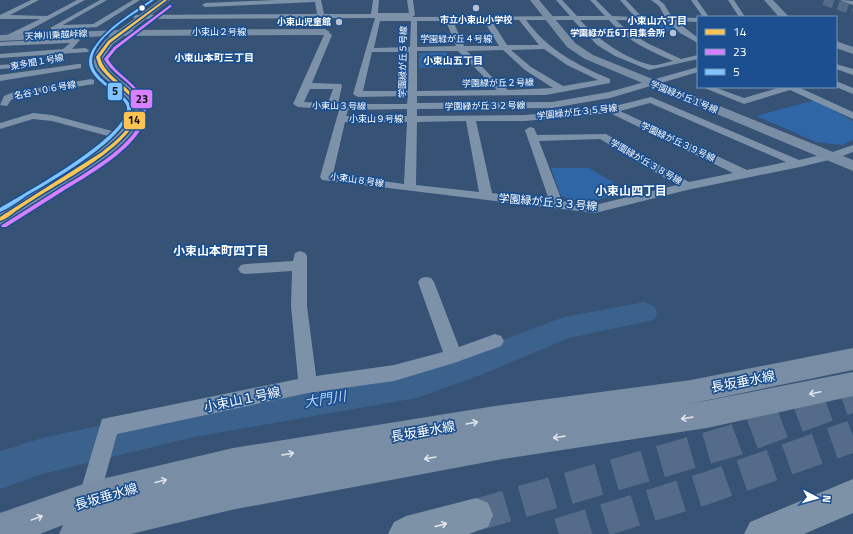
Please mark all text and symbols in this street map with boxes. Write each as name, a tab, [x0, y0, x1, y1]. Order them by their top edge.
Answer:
unlabelled marker	[137, 3, 147, 13]
marker: 市立小束山小学校	[471, 3, 481, 13]
place label: 市立小束山小学校	[440, 13, 513, 26]
district label: 小束山六丁目	[627, 13, 687, 28]
place label: 小束山児童館	[277, 15, 331, 28]
legend	[697, 16, 837, 88]
marker: 小束山児童館	[334, 17, 344, 27]
text: 14	[733, 22, 747, 41]
street label: 小束山２号線	[192, 25, 247, 38]
street label: 学園緑が丘５号線	[395, 25, 410, 98]
street label: 天神川乗越峠線	[24, 26, 89, 43]
place label: 学園緑が丘6丁目集会所	[570, 26, 665, 39]
marker: 学園緑が丘6丁目集会所	[668, 28, 678, 38]
street label: 学園緑が丘４号線	[420, 32, 493, 45]
text: 23	[733, 42, 746, 61]
street label: 東多聞１号線	[9, 50, 66, 73]
district label: 小束山本町三丁目	[174, 50, 254, 65]
district label: 小束山五丁目	[423, 53, 483, 68]
text: 5	[733, 62, 740, 81]
street label: 学園緑が丘２号線	[462, 75, 535, 90]
street label: 名谷１０６号線	[13, 77, 78, 102]
street label: 学園緑が丘１号線	[648, 77, 721, 116]
line badge: 5	[107, 82, 123, 101]
text: 5	[112, 83, 118, 99]
line badge: 23	[130, 89, 153, 109]
text: 23	[136, 91, 148, 107]
street label: 学園緑が丘３２号線	[444, 98, 527, 113]
street label: 小束山３号線	[312, 99, 367, 112]
street label: 学園緑が丘３５号線	[536, 101, 619, 122]
line badge: 14	[123, 111, 146, 130]
text: 14	[128, 112, 140, 128]
street label: 小束山９号線	[349, 112, 404, 125]
street label: 学園緑が丘３９号線	[639, 119, 719, 165]
street label: 学園緑が丘３８号線	[608, 136, 685, 188]
street label: 小束山８号線	[329, 169, 386, 190]
district label: 小束山四丁目	[595, 181, 667, 200]
street label: 学園緑が丘３３号線	[498, 190, 598, 214]
district label: 小束山本町四丁目	[173, 241, 269, 260]
street label: 長坂垂水線	[709, 365, 777, 397]
street label: 小束山１号線	[202, 381, 282, 417]
water label: 大門川	[303, 385, 349, 412]
one-way arrow	[809, 389, 822, 397]
one-way arrow	[681, 414, 694, 422]
street label: 長坂垂水線	[389, 416, 457, 446]
one-way arrow	[465, 419, 478, 427]
one-way arrow	[553, 433, 566, 441]
one-way arrow	[281, 450, 294, 458]
one-way arrow	[424, 454, 437, 462]
street label: 長坂垂水線	[72, 477, 140, 515]
one-way arrow	[154, 477, 167, 484]
north arrow	[797, 478, 837, 518]
text: N	[819, 494, 835, 504]
one-way arrow	[30, 514, 43, 521]
one-way arrow	[434, 520, 447, 528]

